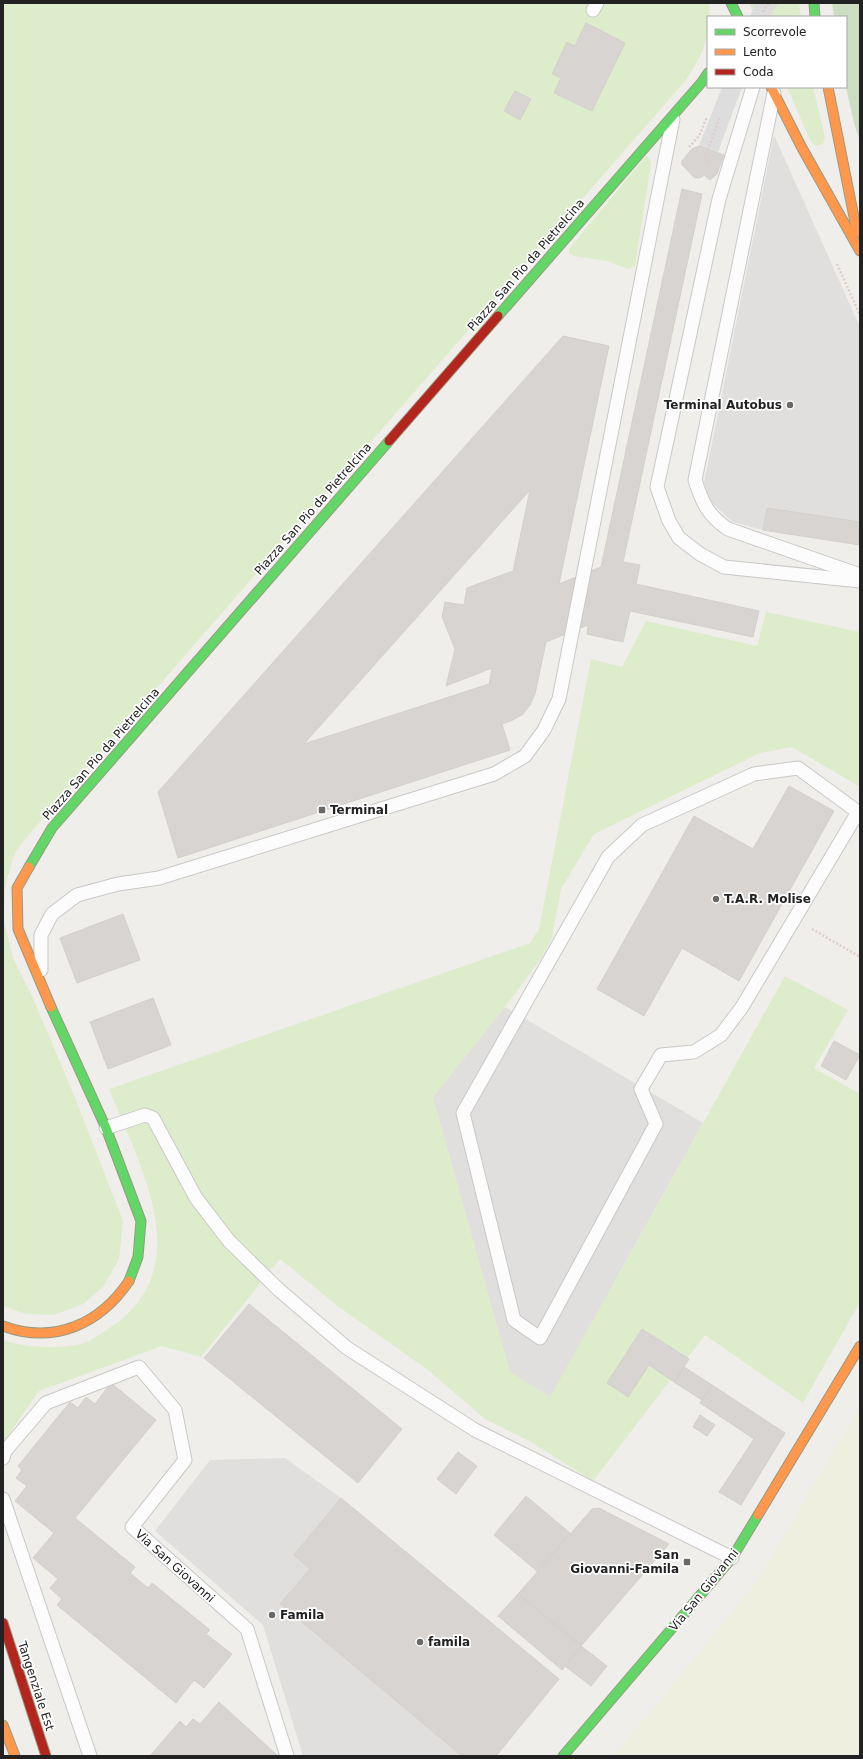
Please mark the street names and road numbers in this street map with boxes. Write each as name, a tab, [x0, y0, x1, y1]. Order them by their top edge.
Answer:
street label: Piazza San Pio da Pietrelcina	[465, 196, 587, 334]
street label: Piazza San Pio da Pietrelcina	[252, 440, 374, 578]
street label: Piazza San Pio da Pietrelcina	[40, 685, 162, 823]
street label: Via San Giovanni	[132, 1527, 218, 1605]
street label: Via San Giovanni	[667, 1546, 741, 1634]
street label: Tangenziale Est	[15, 1639, 57, 1733]

